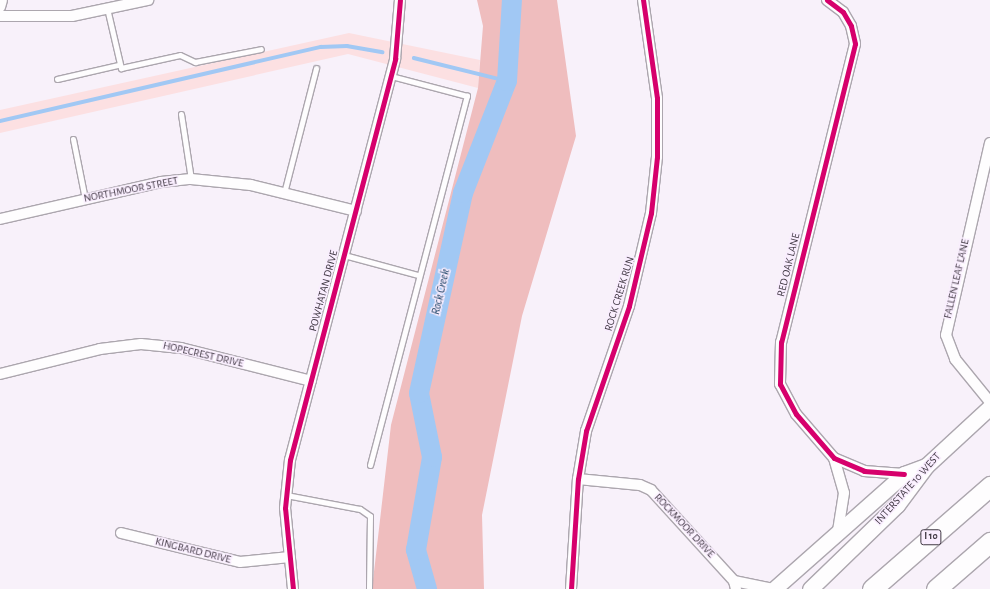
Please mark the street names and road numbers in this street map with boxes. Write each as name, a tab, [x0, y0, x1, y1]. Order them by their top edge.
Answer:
street label: NORTHMOOR STREET	[83, 174, 179, 206]
street label: RED OAK LANE	[775, 232, 803, 298]
street label: FALLEN LEAF LANE	[941, 238, 973, 320]
street label: POWHATAN DRIVE	[307, 249, 341, 333]
street label: ROCK CREEK RUN	[602, 255, 638, 333]
street label: HOPECREST DRIVE	[162, 339, 244, 371]
street label: INTERSTATE 10 WEST	[872, 450, 944, 528]
street label: ROCKMOOR DRIVE	[651, 491, 717, 561]
road number: I 10	[920, 529, 942, 545]
street label: KINGBARD DRIVE	[154, 535, 232, 567]

